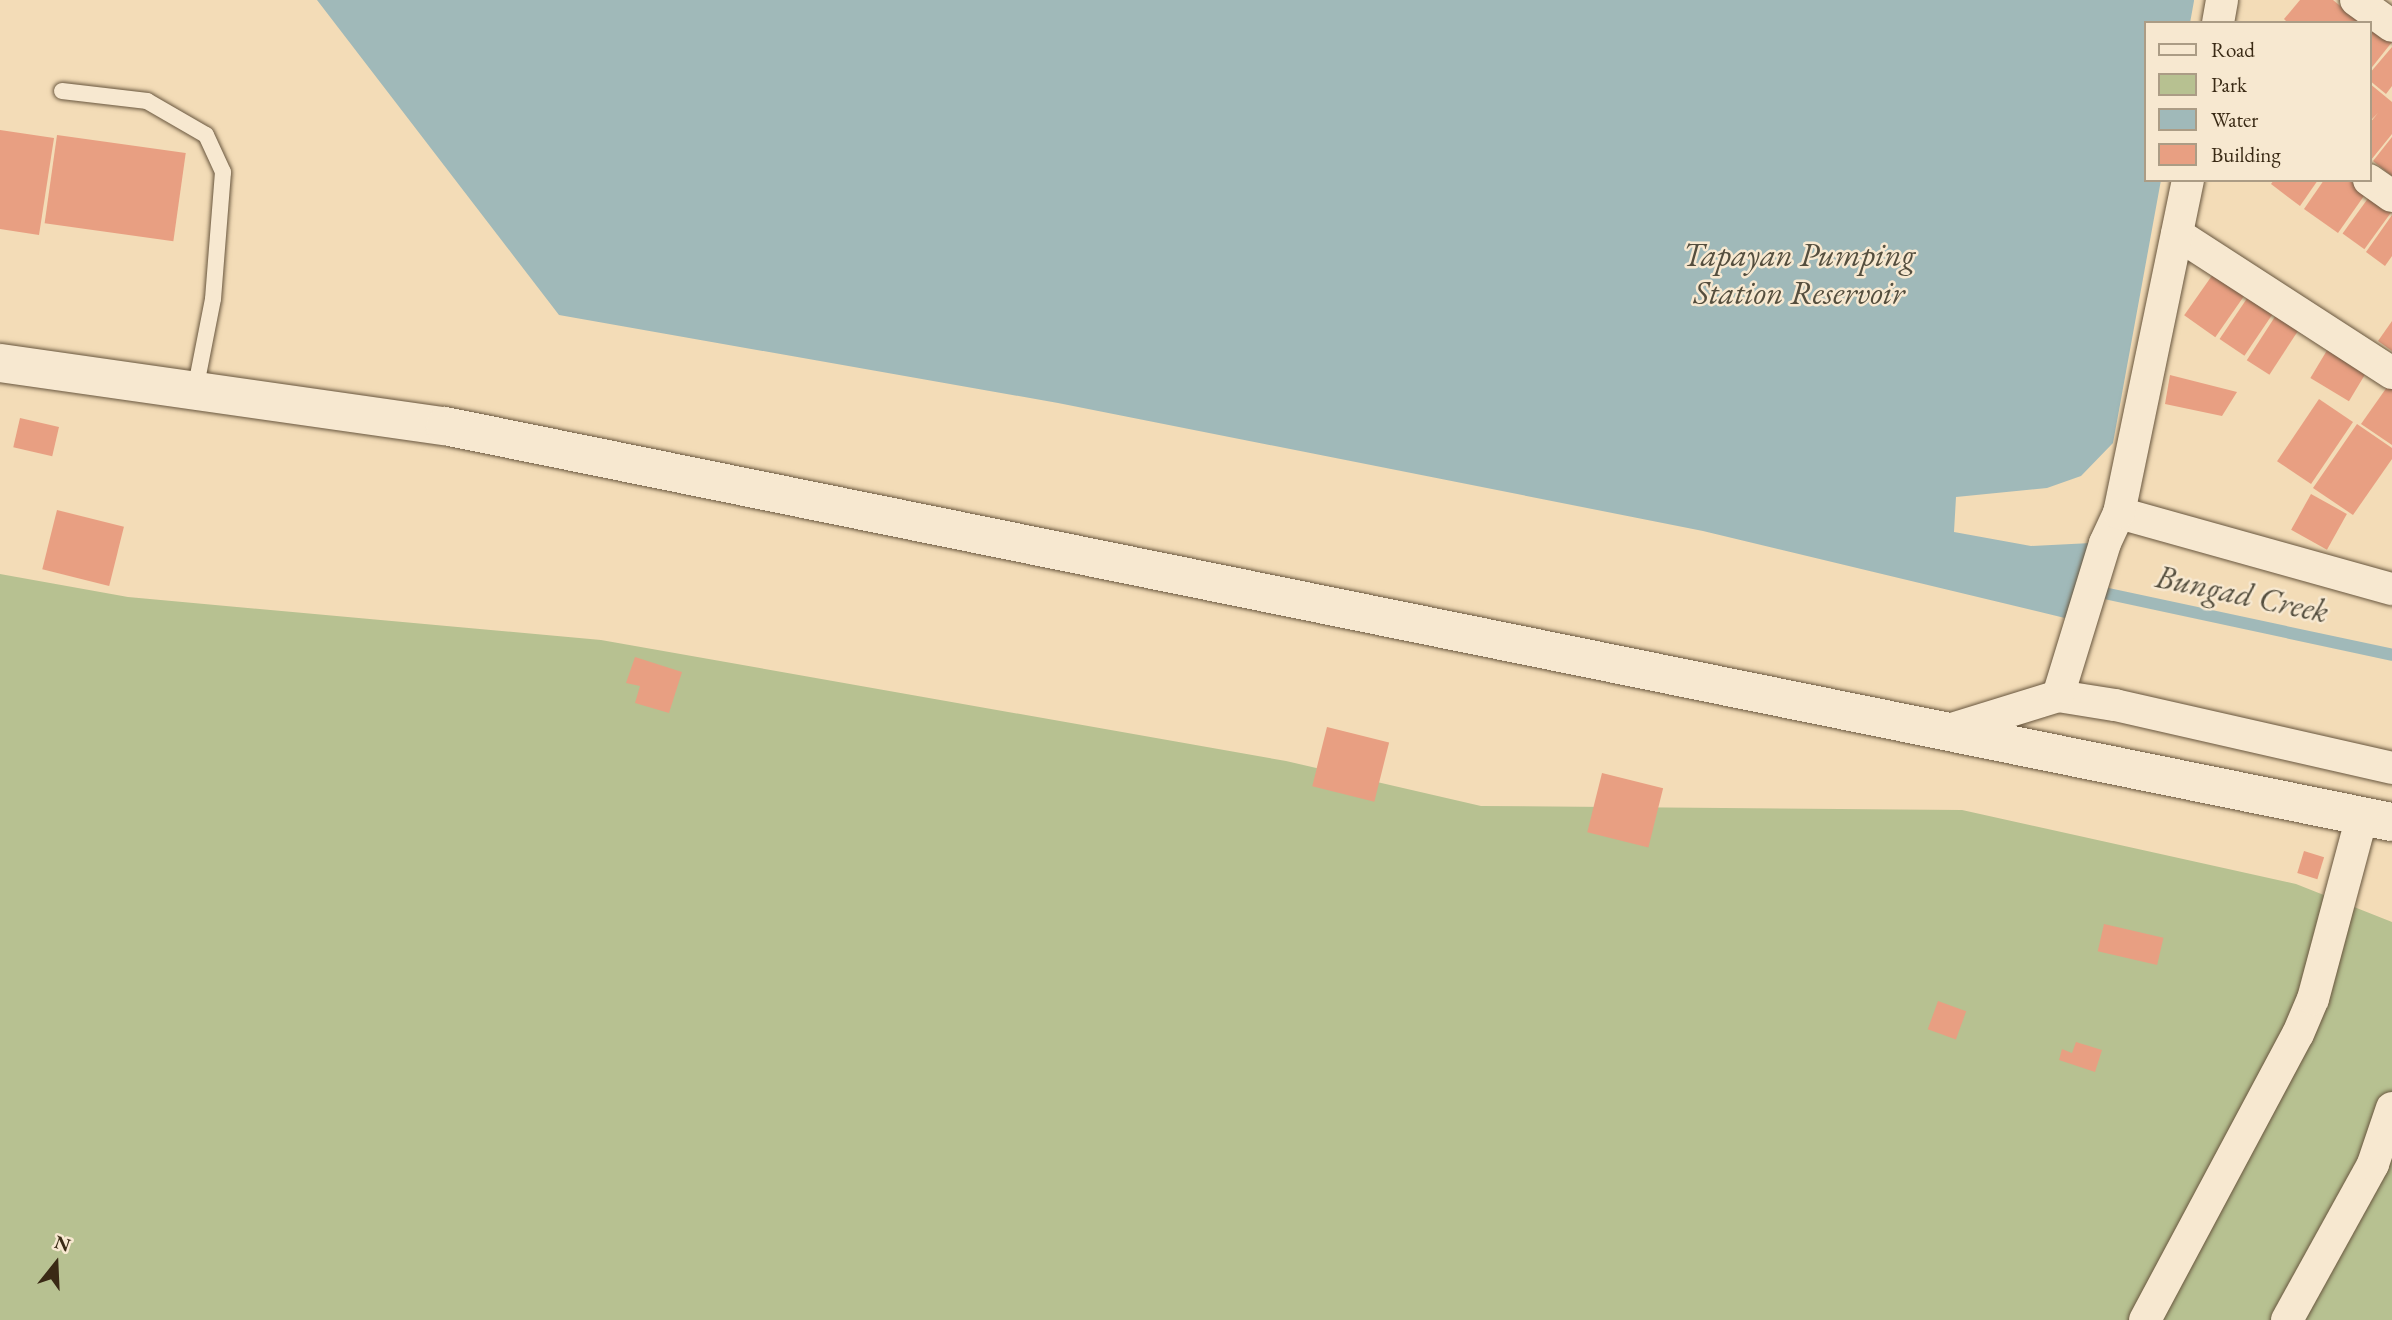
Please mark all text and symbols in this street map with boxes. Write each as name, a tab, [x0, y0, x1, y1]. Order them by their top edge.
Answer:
legend	[2144, 21, 2371, 182]
text: Road	[2211, 36, 2255, 63]
text: Park	[2211, 71, 2247, 98]
text: Water	[2211, 106, 2258, 133]
text: Building	[2211, 141, 2281, 168]
water label: Tapayan Pumping Station Reservoir	[1683, 235, 1915, 313]
water label: Bungad Creek	[2152, 556, 2332, 632]
north arrow	[21, 1229, 91, 1299]
text: N	[51, 1229, 74, 1258]

